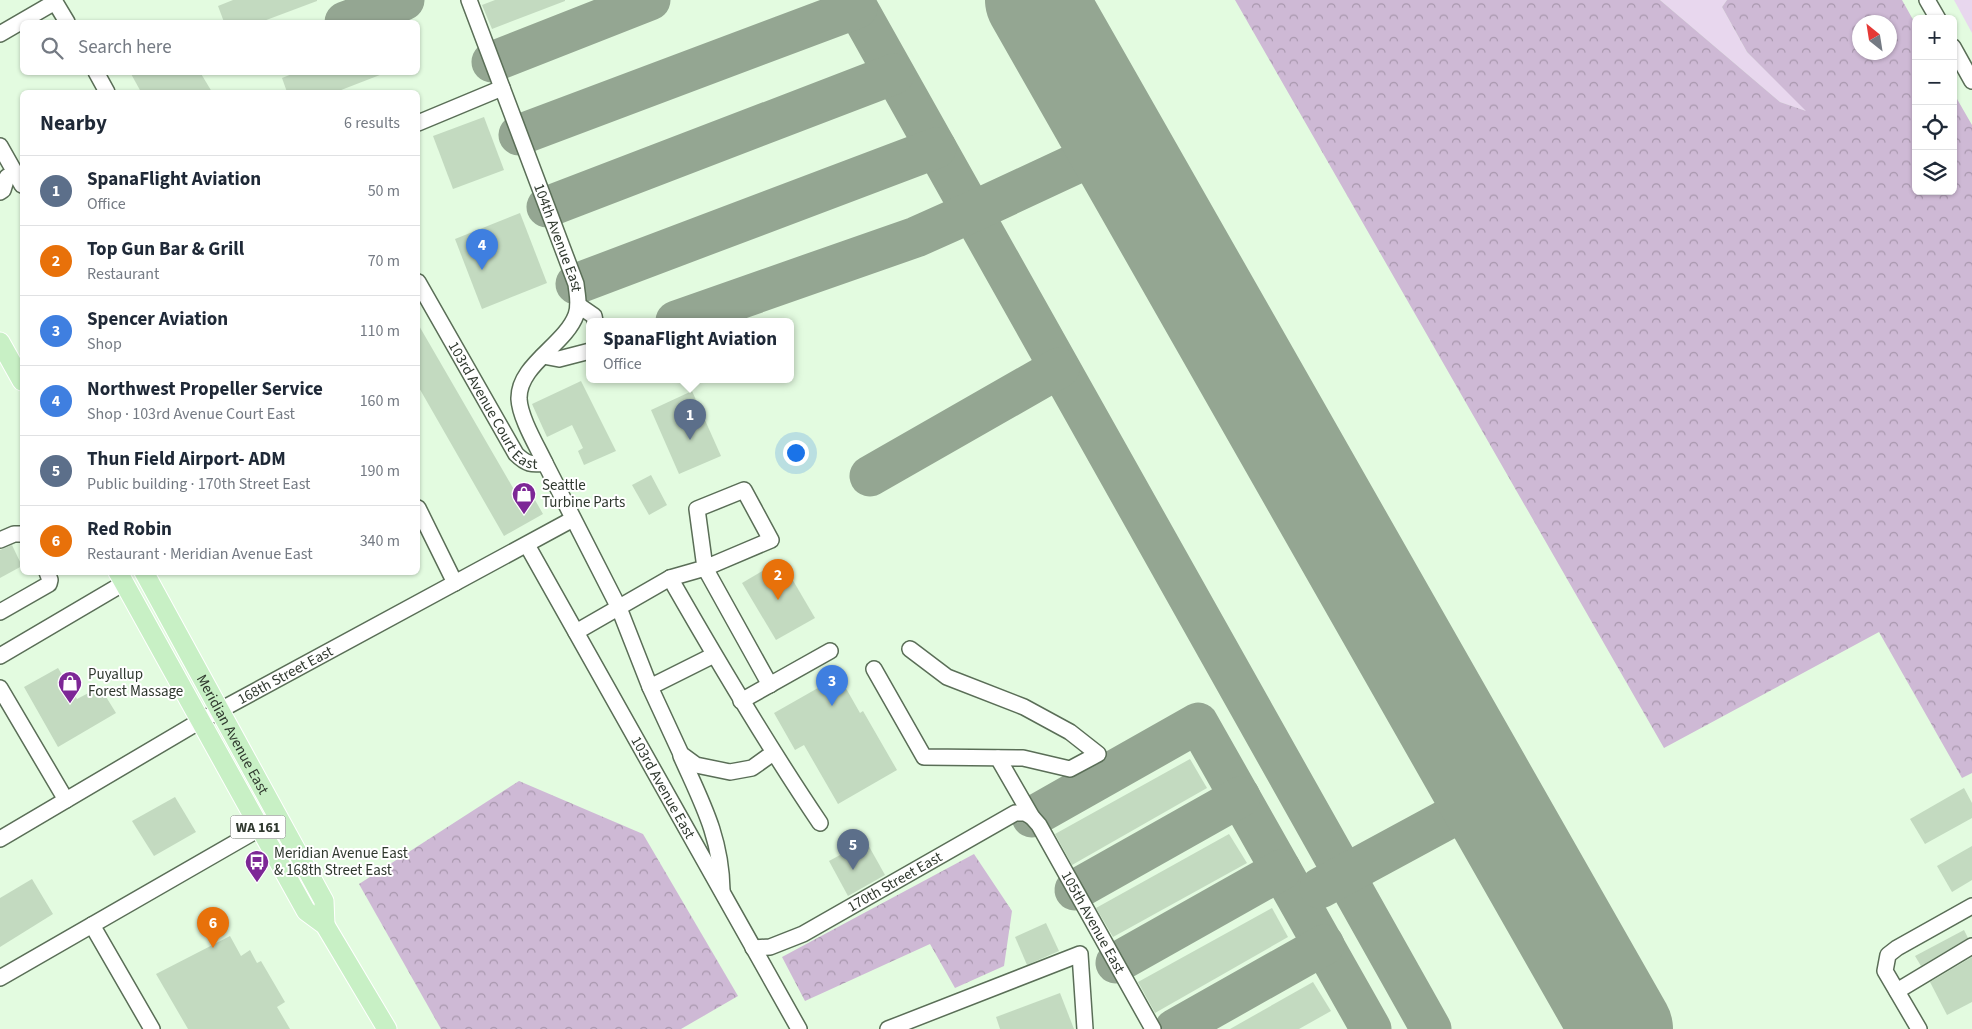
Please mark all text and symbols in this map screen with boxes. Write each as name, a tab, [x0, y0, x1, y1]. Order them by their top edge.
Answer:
north arrow	[1852, 15, 1897, 60]
map controls	[1912, 15, 1957, 195]
button: +	[1912, 15, 1957, 60]
search box	[20, 20, 420, 75]
icon: search	[38, 34, 66, 62]
text: Search here	[78, 34, 172, 61]
button: −	[1912, 60, 1957, 105]
button: locate	[1912, 105, 1957, 150]
text: Nearby	[40, 108, 107, 138]
text: 6 results	[344, 112, 400, 134]
button: layers	[1912, 150, 1957, 195]
text: SpanaFlight Aviation	[87, 166, 261, 193]
text: 1	[52, 180, 60, 202]
text: 50 m	[368, 180, 400, 202]
street label: 104th Avenue East	[528, 181, 587, 293]
text: Office	[87, 193, 126, 215]
pin: 4	[466, 229, 498, 270]
text: Top Gun Bar & Grill	[87, 236, 244, 263]
text: 2	[52, 250, 60, 272]
text: 70 m	[368, 250, 400, 272]
text: Restaurant	[87, 263, 160, 285]
text: Spencer Aviation	[87, 306, 228, 333]
popup	[586, 318, 794, 383]
text: 3	[52, 320, 60, 342]
text: 110 m	[360, 320, 400, 342]
text: SpanaFlight Aviation	[603, 326, 777, 353]
text: Shop	[87, 333, 122, 355]
street label: 103rd Avenue Court East	[443, 337, 538, 475]
text: Office	[603, 353, 642, 375]
text: Northwest Propeller Service	[87, 376, 323, 403]
text: 4	[52, 390, 60, 412]
text: 160 m	[360, 390, 400, 412]
pin: 1	[674, 399, 706, 440]
text: Shop · 103rd Avenue Court East	[87, 403, 295, 425]
your location	[783, 440, 809, 466]
text: Thun Field Airport- ADM	[87, 446, 286, 473]
text: 5	[52, 460, 60, 482]
text: 190 m	[360, 460, 400, 482]
text: Public building · 170th Street East	[87, 473, 310, 495]
place label: Seattle Turbine Parts	[542, 475, 625, 513]
shop icon: Seattle Turbine Parts	[511, 481, 537, 515]
text: Red Robin	[87, 516, 172, 543]
text: 6	[52, 530, 60, 552]
text: 340 m	[360, 530, 400, 552]
text: Restaurant · Meridian Avenue East	[87, 543, 313, 565]
pin: 2	[762, 559, 794, 600]
street label: 168th Street East	[234, 641, 337, 710]
place label: Puyallup Forest Massage	[88, 664, 183, 702]
pin: 3	[816, 665, 848, 706]
shop icon: Puyallup Forest Massage	[57, 670, 83, 704]
street label: Meridian Avenue East	[191, 671, 274, 798]
street label: 103rd Avenue East	[626, 732, 700, 843]
road number: WA 161	[230, 816, 286, 839]
pin: 5	[837, 829, 869, 870]
place label: Meridian Avenue East & 168th Street East	[274, 843, 408, 881]
street label: 170th Street East	[844, 847, 946, 917]
bus stop icon: Meridian Avenue East & 168th Street East	[244, 849, 270, 883]
street label: 105th Avenue East	[1056, 867, 1130, 977]
pin: 6	[197, 907, 229, 948]

